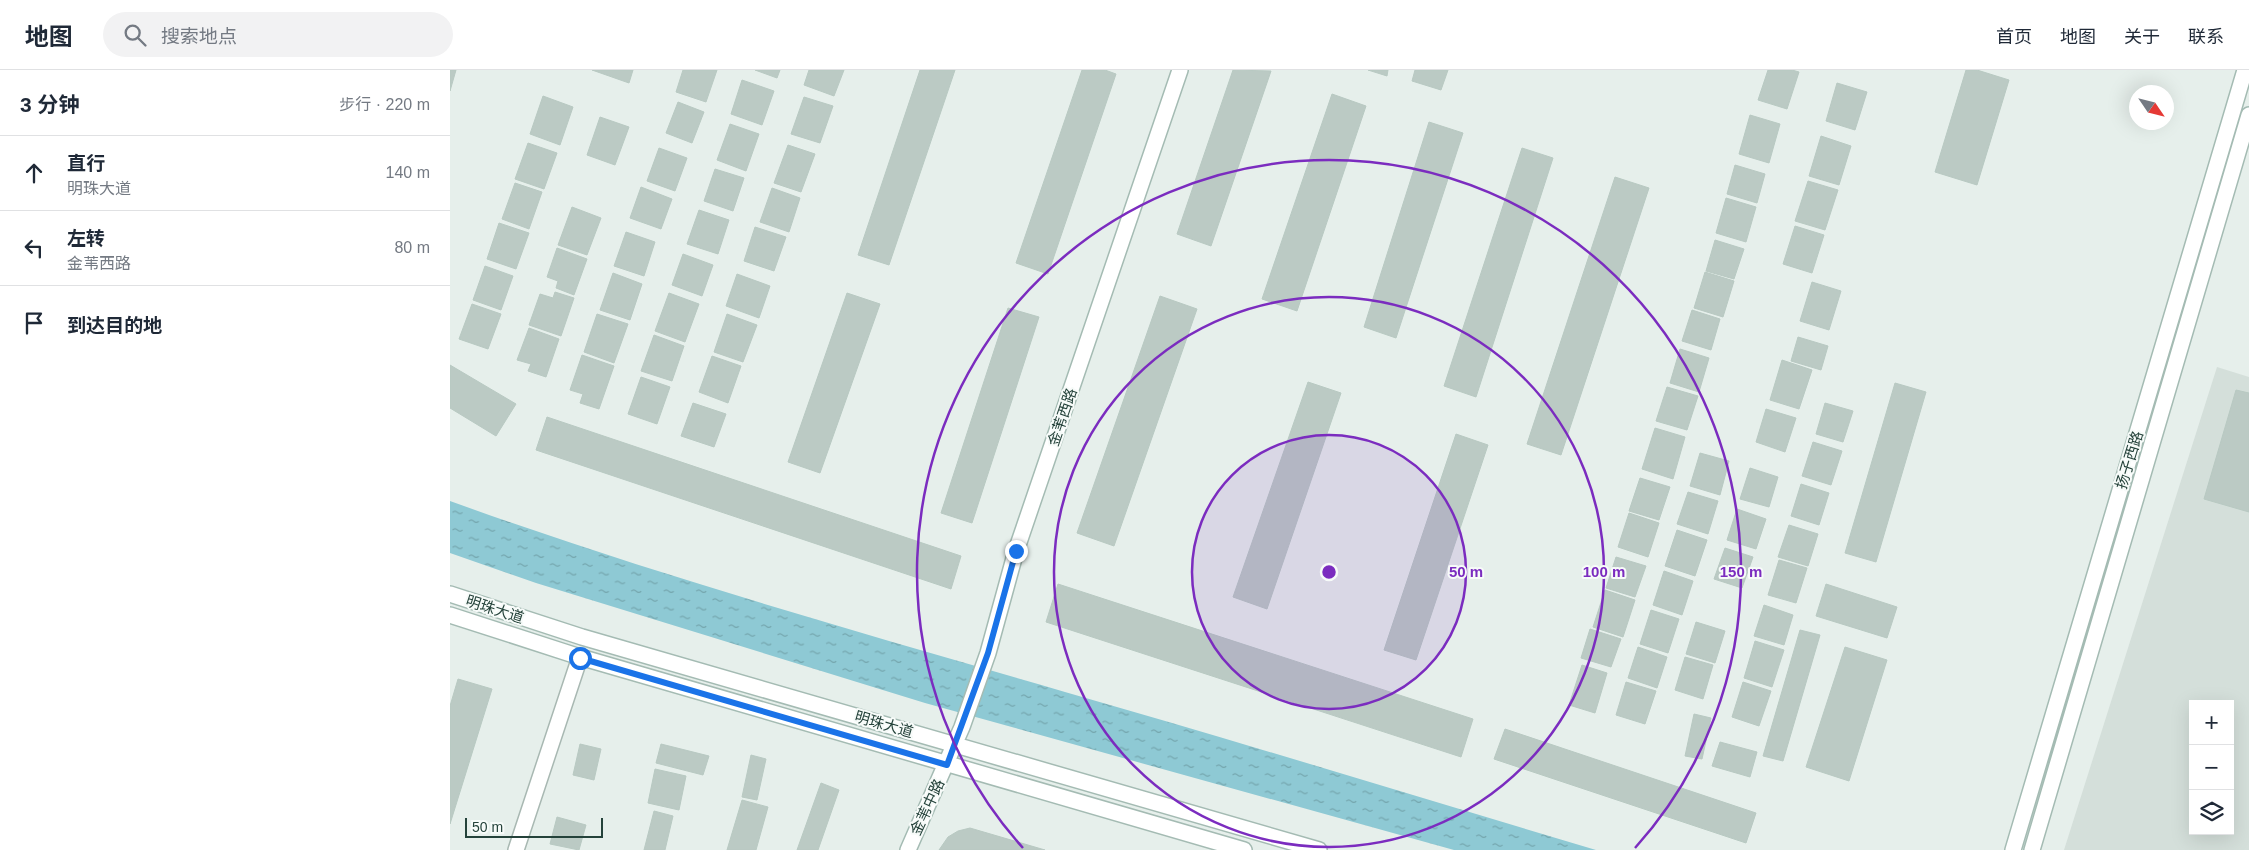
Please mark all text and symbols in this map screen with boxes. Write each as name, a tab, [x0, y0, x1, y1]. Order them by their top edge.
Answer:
search box	[103, 12, 453, 57]
icon: search	[121, 21, 149, 49]
text: 地图	[25, 23, 73, 50]
text: 搜索地点	[161, 26, 237, 47]
text: 首页	[1996, 27, 2032, 47]
text: 地图	[2060, 27, 2096, 47]
text: 关于	[2124, 27, 2160, 47]
text: 联系	[2188, 27, 2224, 47]
north arrow	[2129, 85, 2174, 130]
text: 3 分钟	[20, 93, 80, 116]
text: 步行 · 220 m	[339, 96, 430, 113]
text: 直行	[67, 153, 105, 174]
icon: ahead	[20, 159, 48, 187]
text: 140 m	[386, 164, 430, 181]
text: 明珠大道	[67, 180, 131, 197]
text: 左转	[67, 228, 105, 249]
icon: left	[20, 234, 48, 262]
text: 80 m	[394, 239, 430, 256]
text: 金苇西路	[67, 255, 131, 272]
icon: arrive	[20, 309, 48, 337]
text: 到达目的地	[67, 315, 162, 336]
street label: 金苇西路	[1044, 386, 1080, 448]
street label: 扬子西路	[2112, 429, 2146, 491]
route end	[1005, 540, 1028, 563]
centre of rings	[1320, 563, 1338, 581]
text: 50 m	[1449, 563, 1483, 580]
text: 100 m	[1583, 563, 1625, 580]
text: 150 m	[1720, 563, 1762, 580]
street label: 明珠大道	[464, 592, 526, 626]
route start	[569, 647, 592, 670]
map controls	[2189, 700, 2234, 835]
button: +	[2189, 700, 2234, 745]
street label: 明珠大道	[853, 708, 915, 740]
button: −	[2189, 745, 2234, 790]
street label: 金苇中路	[907, 776, 947, 838]
button: layers	[2189, 790, 2234, 835]
scale bar	[465, 815, 602, 838]
text: 50 m	[472, 819, 503, 835]

